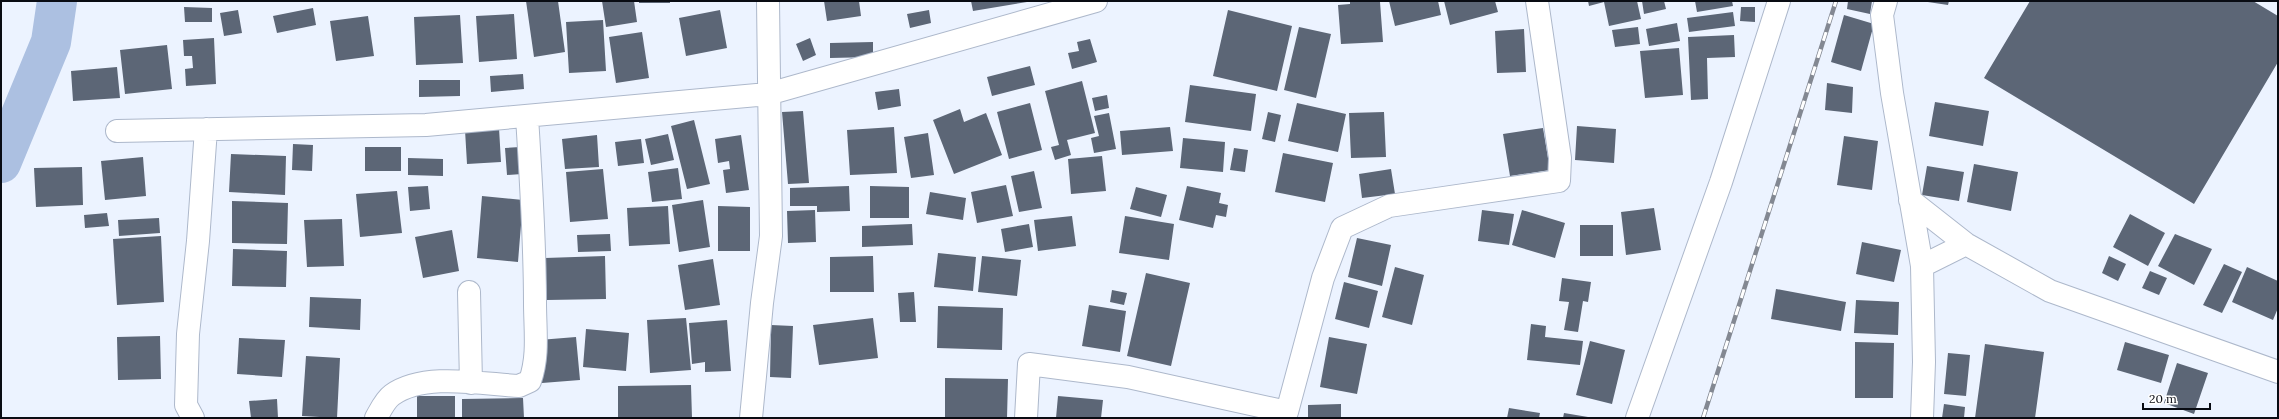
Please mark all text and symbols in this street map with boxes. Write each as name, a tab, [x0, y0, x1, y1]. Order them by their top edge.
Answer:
scale bar	[2143, 385, 2210, 411]
text: 20 m	[2149, 391, 2177, 406]

